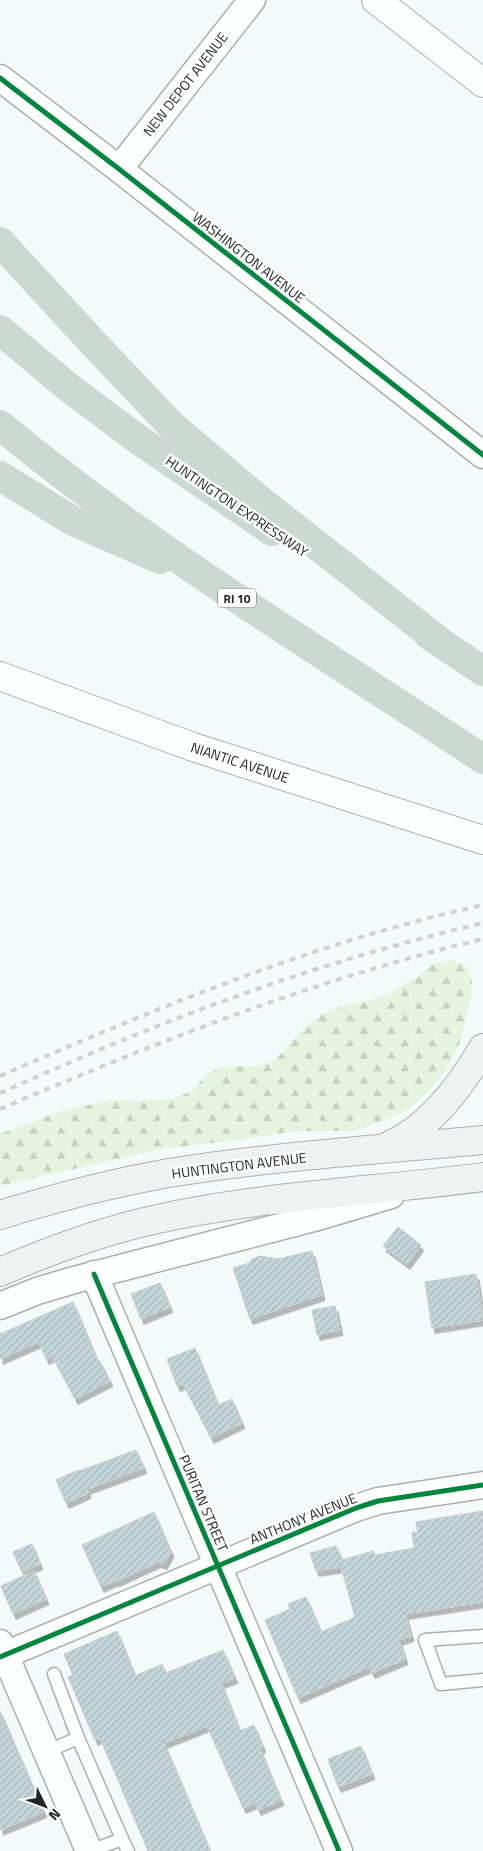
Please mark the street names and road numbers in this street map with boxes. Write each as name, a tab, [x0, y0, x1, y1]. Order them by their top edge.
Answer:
street label: NEW DEPOT AVENUE	[138, 27, 233, 141]
street label: WASHINGTON AVENUE	[188, 206, 310, 308]
street label: HUNTINGTON EXPRESSWAY	[161, 450, 313, 562]
road number: RI 10	[218, 588, 256, 608]
street label: NIANTIC AVENUE	[188, 736, 292, 788]
street label: HUNTINGTON AVENUE	[170, 1146, 308, 1184]
street label: PURITAN STREET	[174, 1451, 234, 1555]
street label: ANTHONY AVENUE	[246, 1487, 360, 1549]

